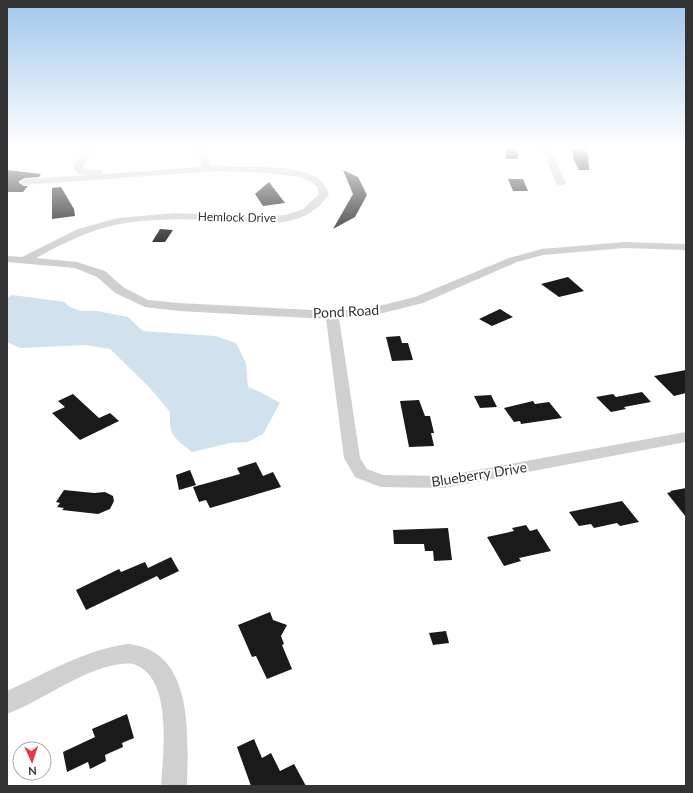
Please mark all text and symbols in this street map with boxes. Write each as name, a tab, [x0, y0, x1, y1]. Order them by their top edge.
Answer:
street label: Hemlock Drive	[198, 209, 276, 225]
street label: Pond Road	[312, 301, 380, 321]
street label: Blueberry Drive	[430, 458, 528, 490]
north arrow	[12, 741, 52, 781]
text: N	[28, 765, 37, 778]

